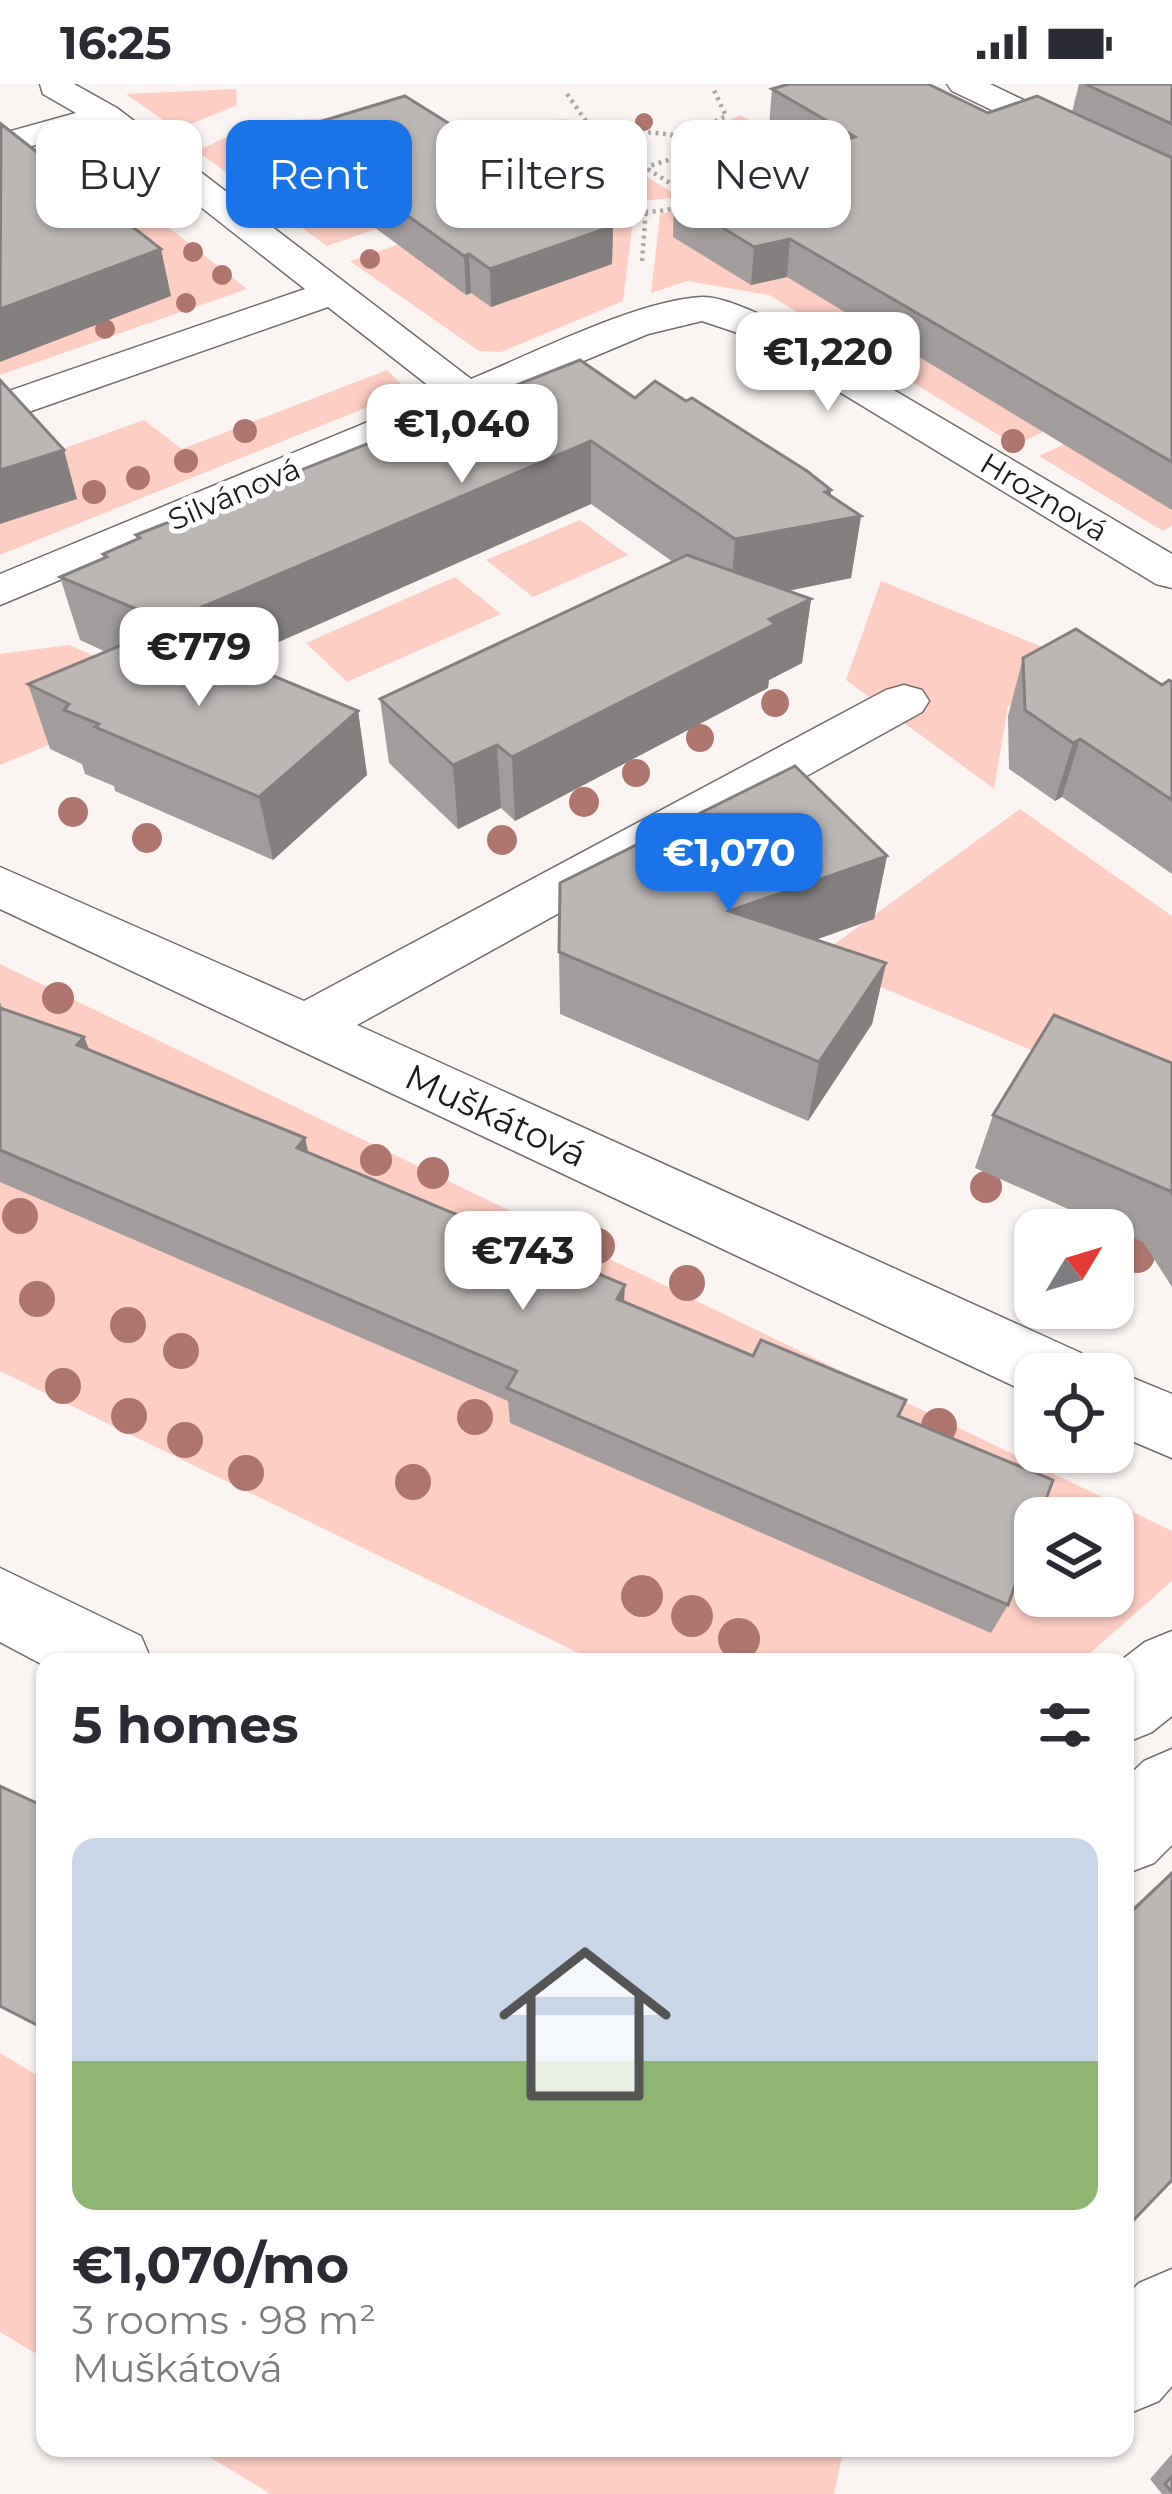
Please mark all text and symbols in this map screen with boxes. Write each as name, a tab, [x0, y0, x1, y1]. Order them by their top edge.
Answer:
text: 16:25	[60, 15, 171, 70]
chip: Buy	[36, 120, 202, 228]
chip: Rent	[226, 120, 412, 228]
chip: Filters	[436, 120, 647, 228]
chip: New	[671, 120, 851, 228]
pin: €1,220	[730, 312, 926, 414]
text: €1,220	[763, 327, 893, 375]
pin: €1,040	[364, 384, 560, 486]
text: €1,040	[394, 399, 530, 447]
street label: Hroznová	[974, 445, 1114, 549]
street label: Silvánová	[162, 450, 306, 538]
pin: €779	[128, 607, 270, 709]
text: €779	[147, 622, 251, 670]
pin: €1,070	[631, 813, 827, 915]
text: €1,070	[662, 828, 796, 876]
street label: Muškátová	[399, 1054, 593, 1176]
north arrow	[1014, 1209, 1134, 1329]
map controls	[1014, 1209, 1134, 1617]
pin: €743	[452, 1211, 594, 1313]
text: €743	[472, 1226, 574, 1274]
button: locate	[1014, 1353, 1134, 1473]
button: layers	[1014, 1497, 1134, 1617]
icon: filters	[1032, 1692, 1098, 1758]
text: 5 homes	[72, 1694, 299, 1756]
icon: home	[477, 1916, 693, 2132]
text: €1,070/mo	[72, 2234, 349, 2296]
text: 3 rooms · 98 m²	[72, 2296, 376, 2344]
text: Muškátová	[72, 2344, 283, 2392]

